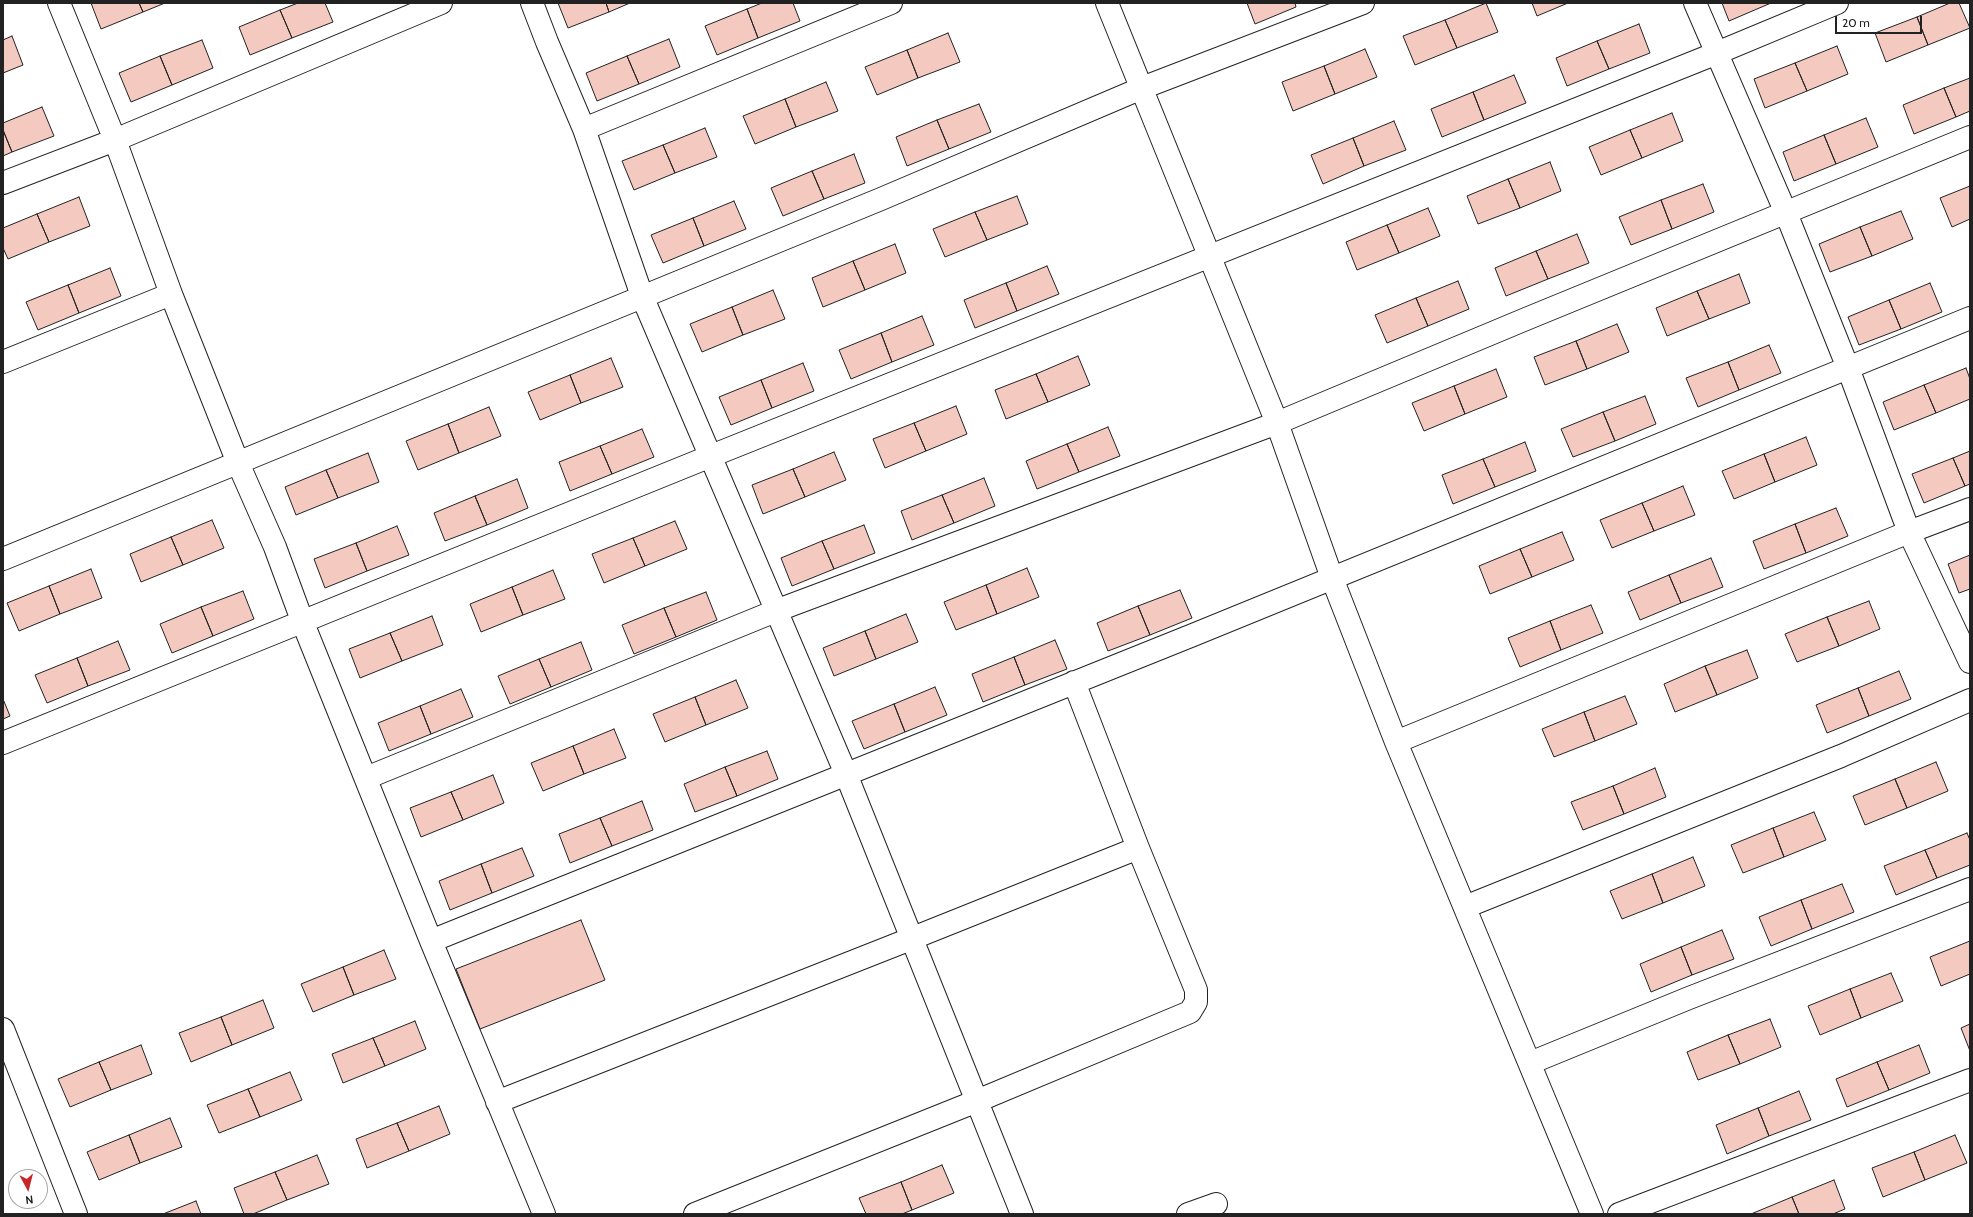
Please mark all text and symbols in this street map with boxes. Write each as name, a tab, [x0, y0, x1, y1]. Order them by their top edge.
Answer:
scale bar	[1837, 8, 1924, 34]
text: 20 m	[1842, 15, 1870, 30]
north arrow	[8, 1169, 48, 1209]
text: N	[25, 1192, 34, 1207]

